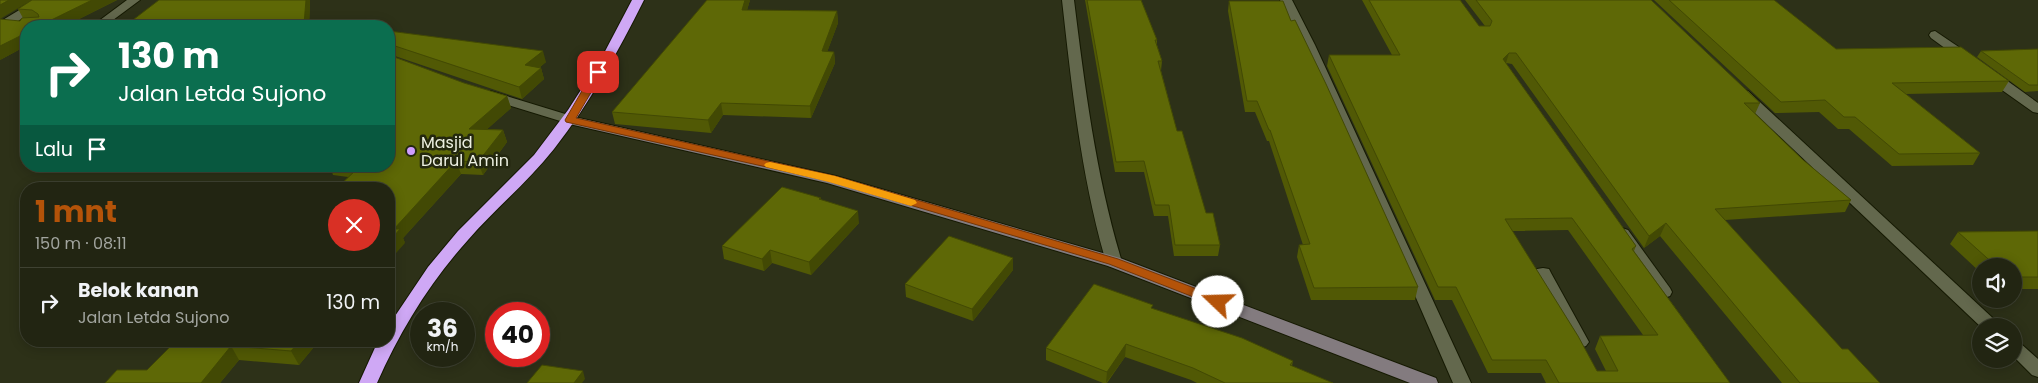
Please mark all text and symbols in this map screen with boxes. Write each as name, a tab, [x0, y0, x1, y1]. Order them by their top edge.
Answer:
text: 130 m	[118, 31, 220, 80]
icon: right	[35, 40, 100, 105]
pin	[577, 51, 619, 93]
icon: arrive	[584, 58, 612, 86]
text: Jalan Letda Sujono	[118, 78, 326, 109]
place label: Masjid Darul Amin	[421, 131, 509, 172]
icon: arrive	[83, 135, 111, 163]
text: Lalu	[35, 136, 73, 163]
marker: Masjid Darul Amin	[405, 145, 417, 157]
text: 1 mnt	[35, 190, 117, 233]
button: close	[328, 199, 380, 251]
text: 150 m · 08:11	[35, 232, 127, 255]
map controls	[1972, 258, 2022, 368]
button: sound	[1972, 258, 2022, 308]
position arrow	[1191, 275, 1243, 327]
text: Belok kanan	[78, 277, 199, 304]
icon: right	[35, 289, 63, 317]
text: 130 m	[326, 289, 380, 316]
speed limit sign: 40	[485, 302, 550, 367]
text: Jalan Letda Sujono	[78, 306, 229, 329]
text: 36	[427, 311, 458, 346]
button: layers	[1972, 318, 2022, 368]
text: km/h	[427, 338, 458, 355]

